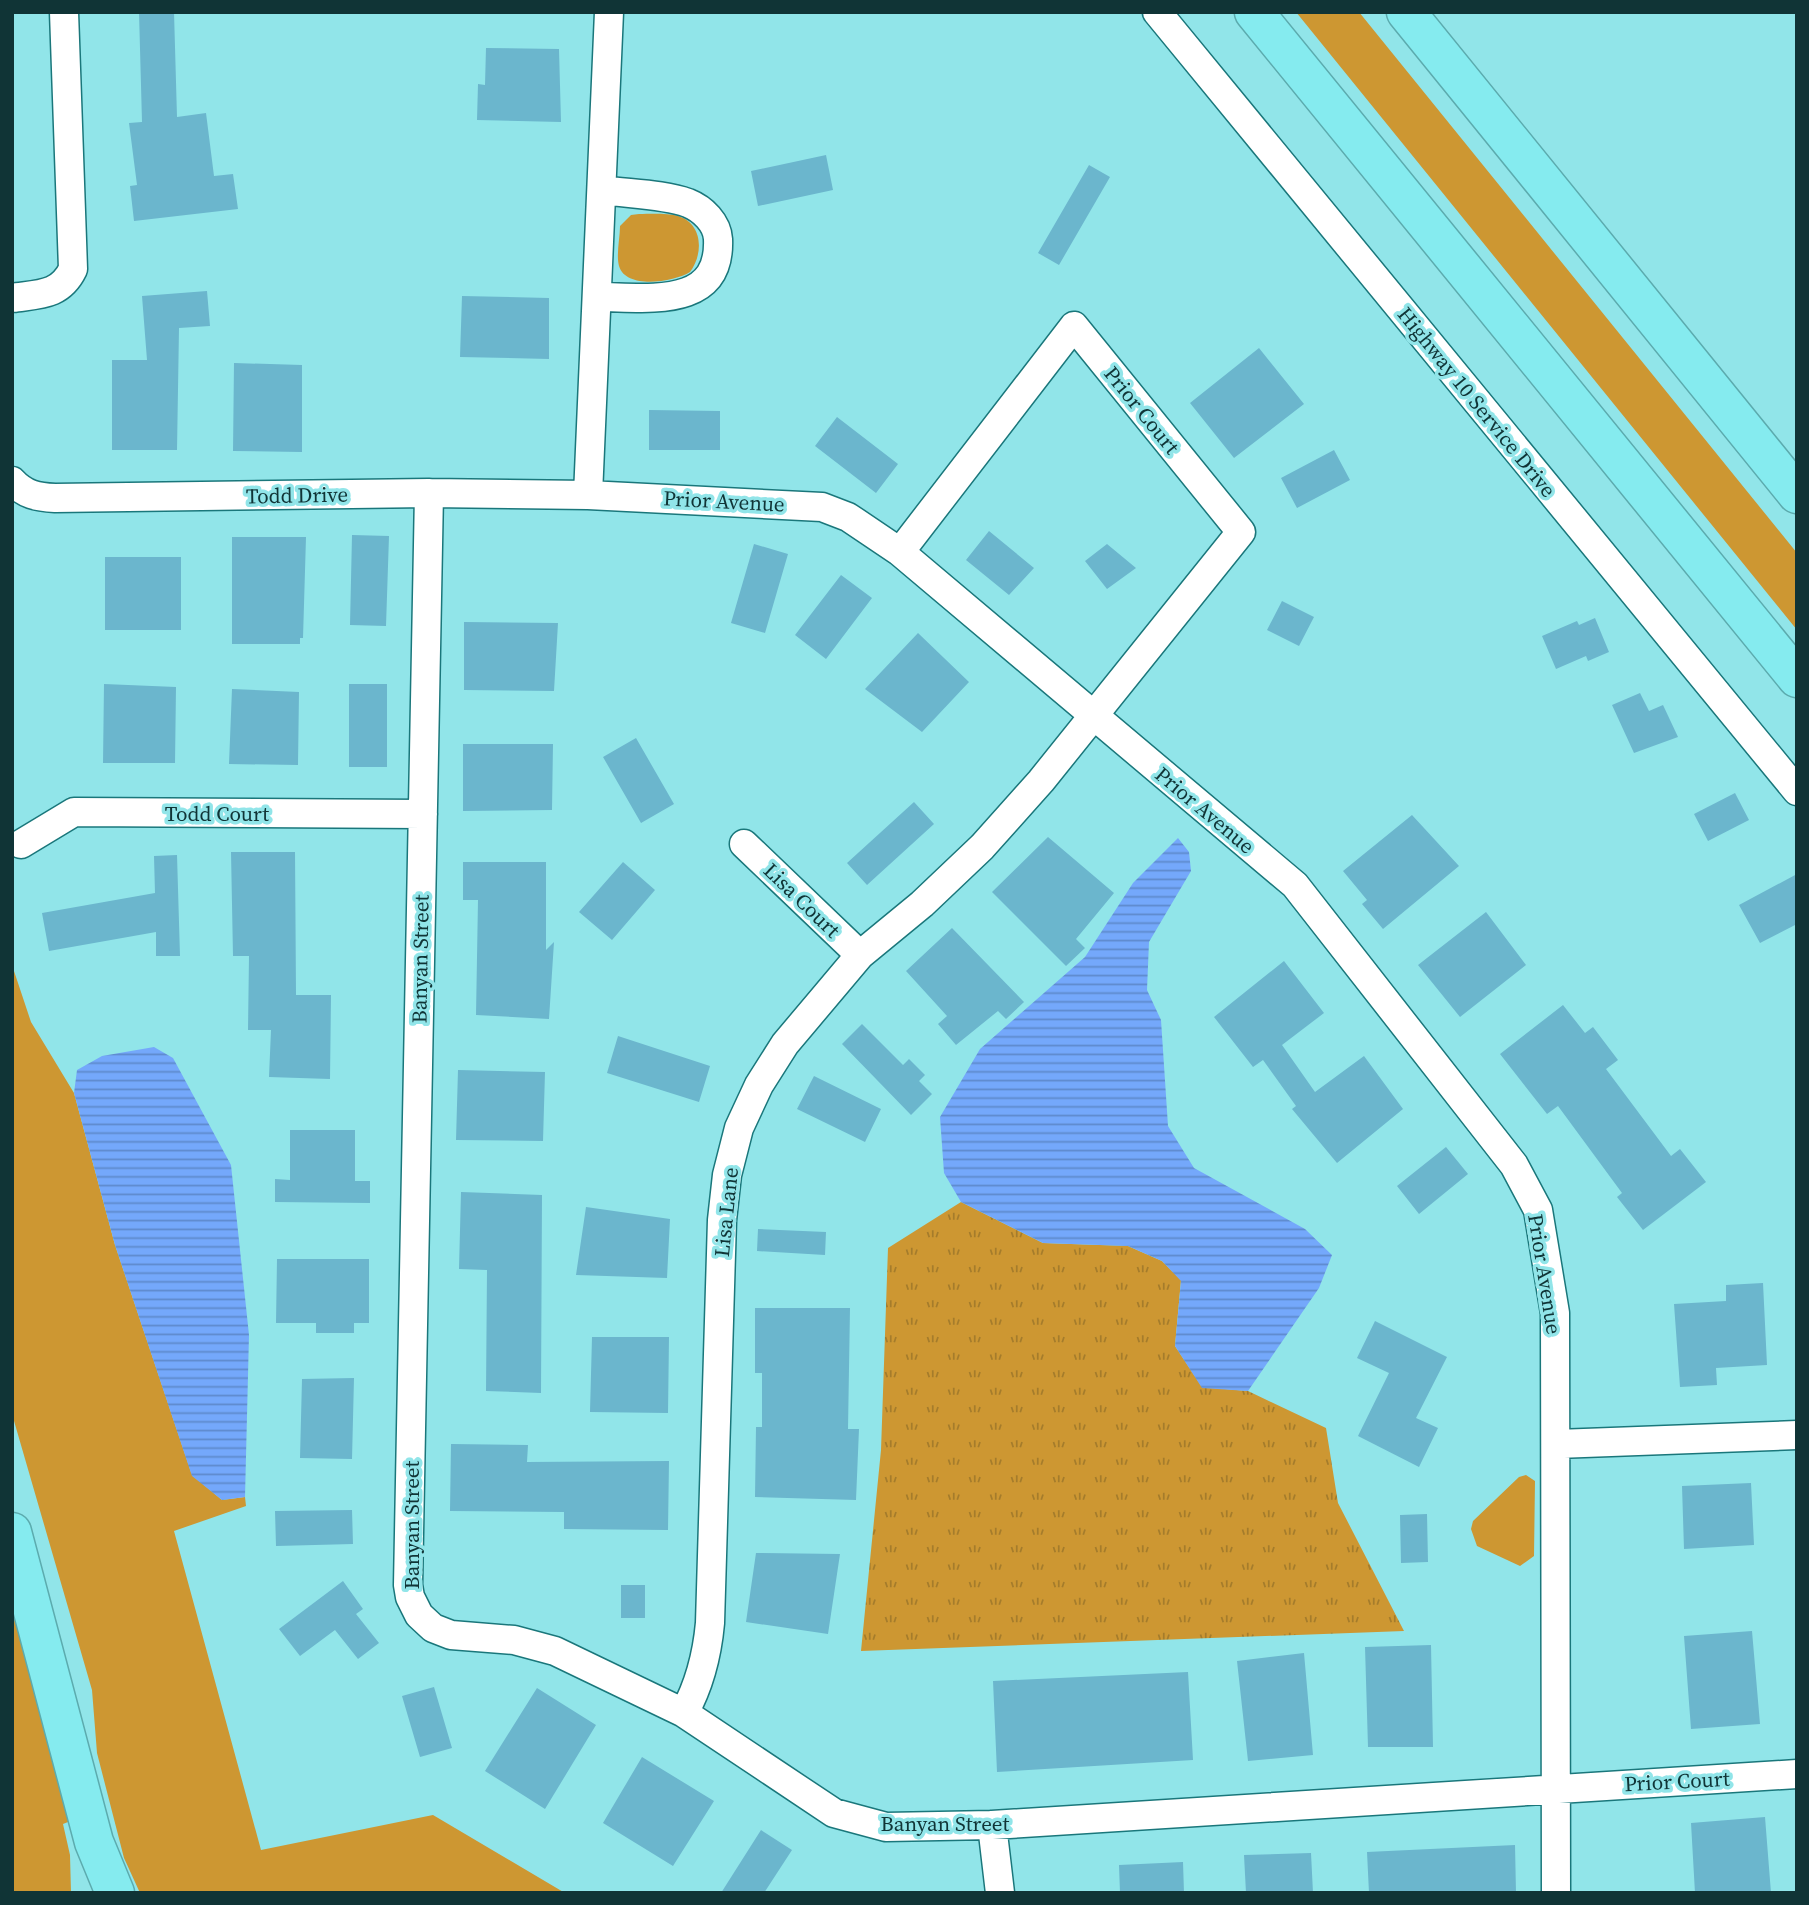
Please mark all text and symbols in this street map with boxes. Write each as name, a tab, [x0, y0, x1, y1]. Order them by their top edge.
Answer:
street label: Highway 10 Service Drive	[1391, 301, 1563, 503]
street label: Prior Court	[1098, 360, 1187, 460]
street label: Todd Drive	[246, 480, 348, 510]
street label: Prior Avenue	[663, 483, 785, 519]
street label: Prior Avenue	[1149, 760, 1261, 860]
street label: Todd Court	[165, 799, 269, 828]
street label: Lisa Court	[757, 856, 847, 944]
street label: Banyan Street	[404, 894, 436, 1024]
street label: Lisa Lane	[707, 1166, 745, 1258]
street label: Prior Avenue	[1521, 1212, 1569, 1336]
street label: Banyan Street	[397, 1460, 426, 1589]
street label: Prior Court	[1624, 1764, 1731, 1798]
street label: Banyan Street	[881, 1809, 1010, 1838]

